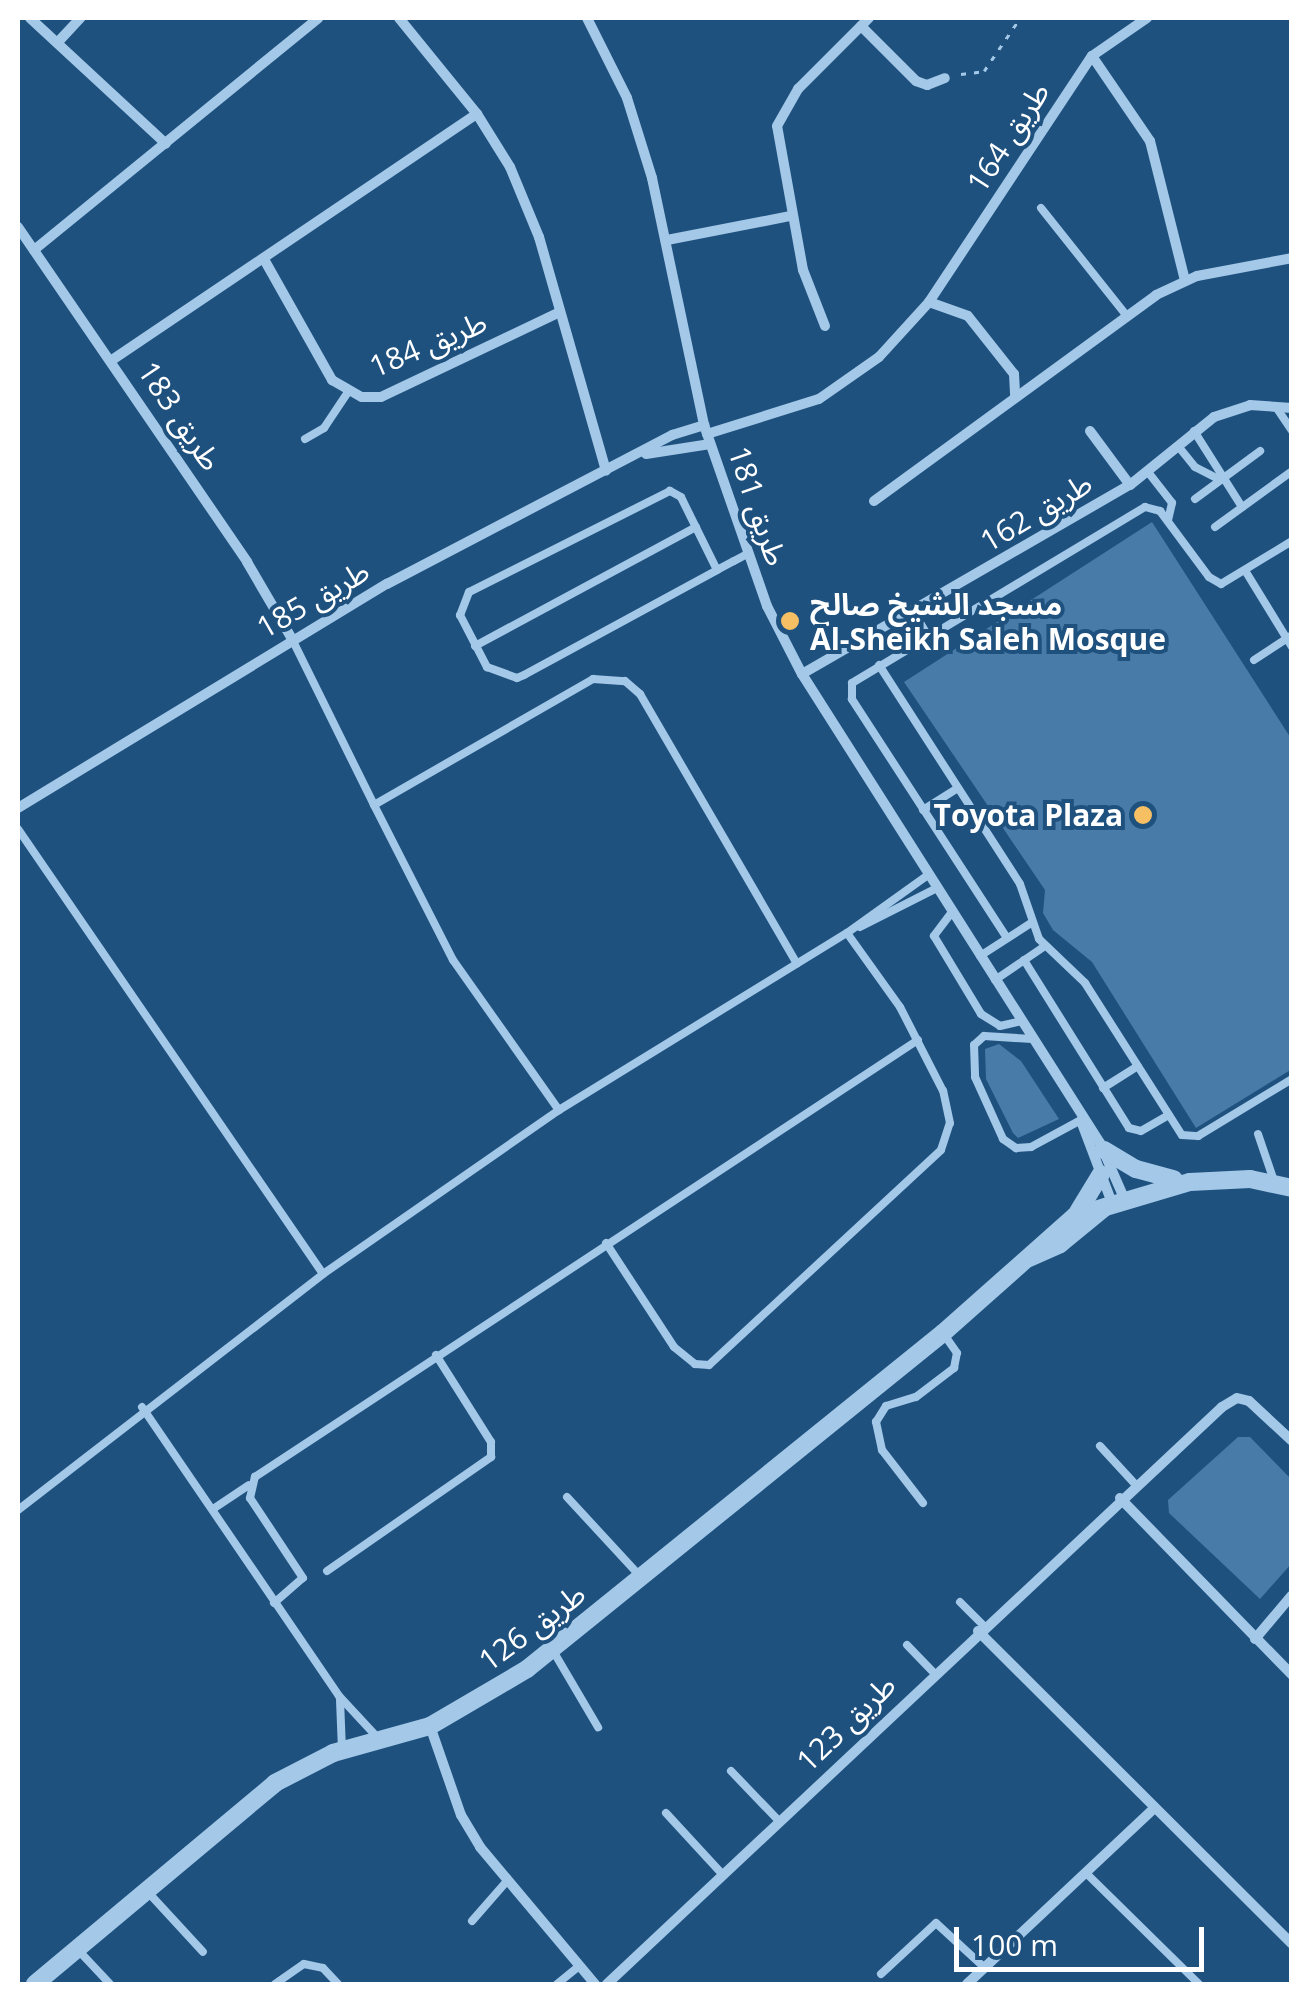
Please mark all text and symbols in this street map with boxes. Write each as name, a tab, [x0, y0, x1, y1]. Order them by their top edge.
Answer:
street label: طريق 164	[959, 75, 1057, 199]
street label: طريق 184	[364, 303, 492, 385]
street label: طريق 183	[130, 355, 230, 477]
street label: طريق 181	[721, 442, 795, 570]
street label: طريق 162	[974, 465, 1098, 559]
street label: طريق 185	[250, 552, 376, 646]
place label: مسجد الشيخ صالح Al-Sheikh Saleh Mosque	[810, 586, 1166, 656]
marker: مسجد الشيخ صالح Al-Sheikh Saleh Mosque	[779, 610, 801, 632]
place label: Toyota Plaza	[934, 797, 1123, 833]
marker: Toyota Plaza	[1132, 804, 1154, 826]
street label: طريق 126	[472, 1575, 592, 1679]
street label: طريق 123	[789, 1667, 903, 1779]
scale bar	[959, 1907, 1209, 1969]
text: 100 m	[971, 1924, 1058, 1965]

